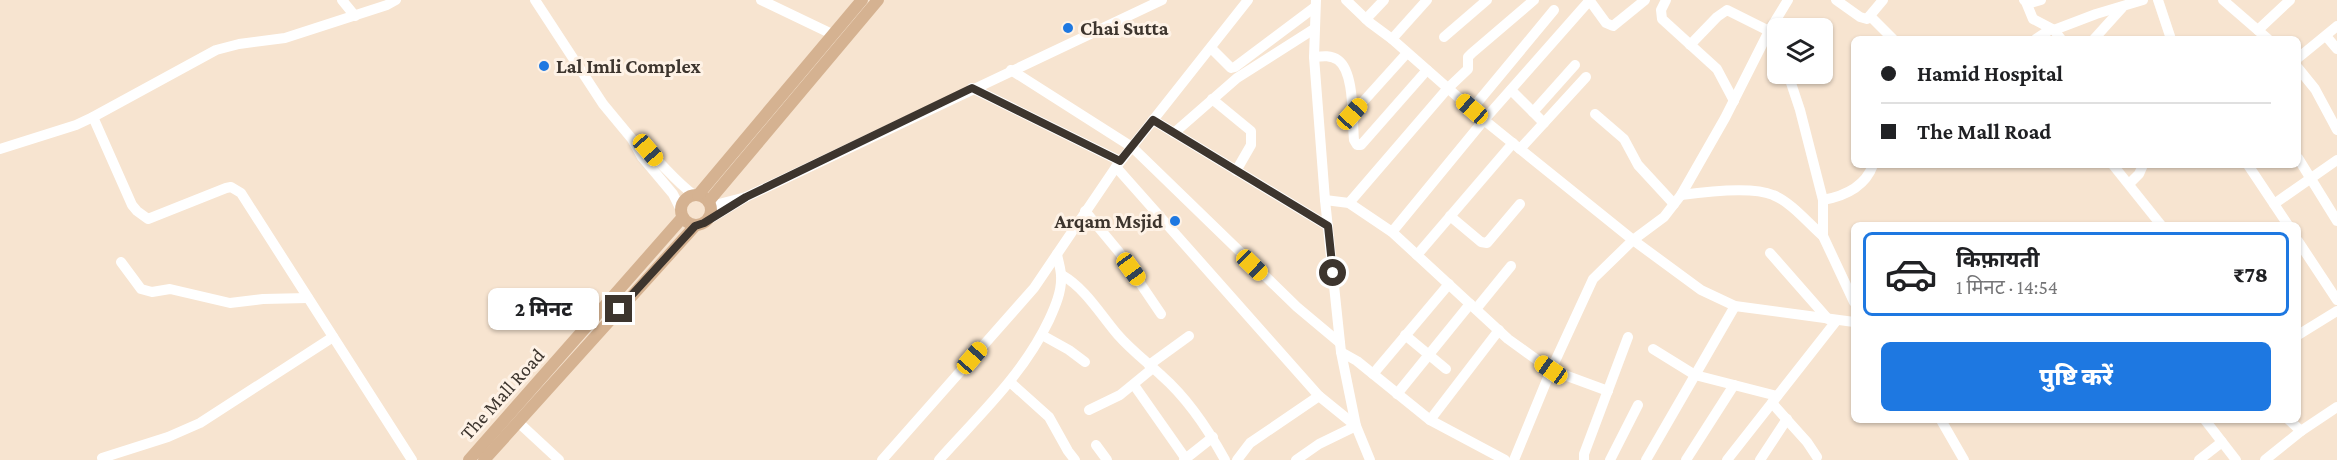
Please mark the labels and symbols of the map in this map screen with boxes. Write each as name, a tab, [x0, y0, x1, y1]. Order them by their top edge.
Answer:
place label: Chai Sutta	[1080, 17, 1169, 39]
marker: Chai Sutta	[1061, 21, 1075, 35]
place label: Lal Imli Complex	[556, 55, 702, 77]
marker: Lal Imli Complex	[537, 59, 551, 73]
car	[1453, 90, 1491, 128]
car	[1333, 95, 1371, 133]
car	[629, 131, 667, 169]
place label: Arqam Msjid	[1053, 210, 1163, 233]
marker: Arqam Msjid	[1168, 214, 1182, 228]
car	[1233, 246, 1271, 284]
car	[1113, 249, 1149, 289]
route start	[1319, 259, 1346, 286]
callout: 2 मिनट	[487, 288, 598, 330]
route end	[605, 295, 632, 322]
car	[953, 339, 991, 377]
street label: The Mall Road	[455, 344, 549, 444]
car	[1531, 352, 1571, 388]

